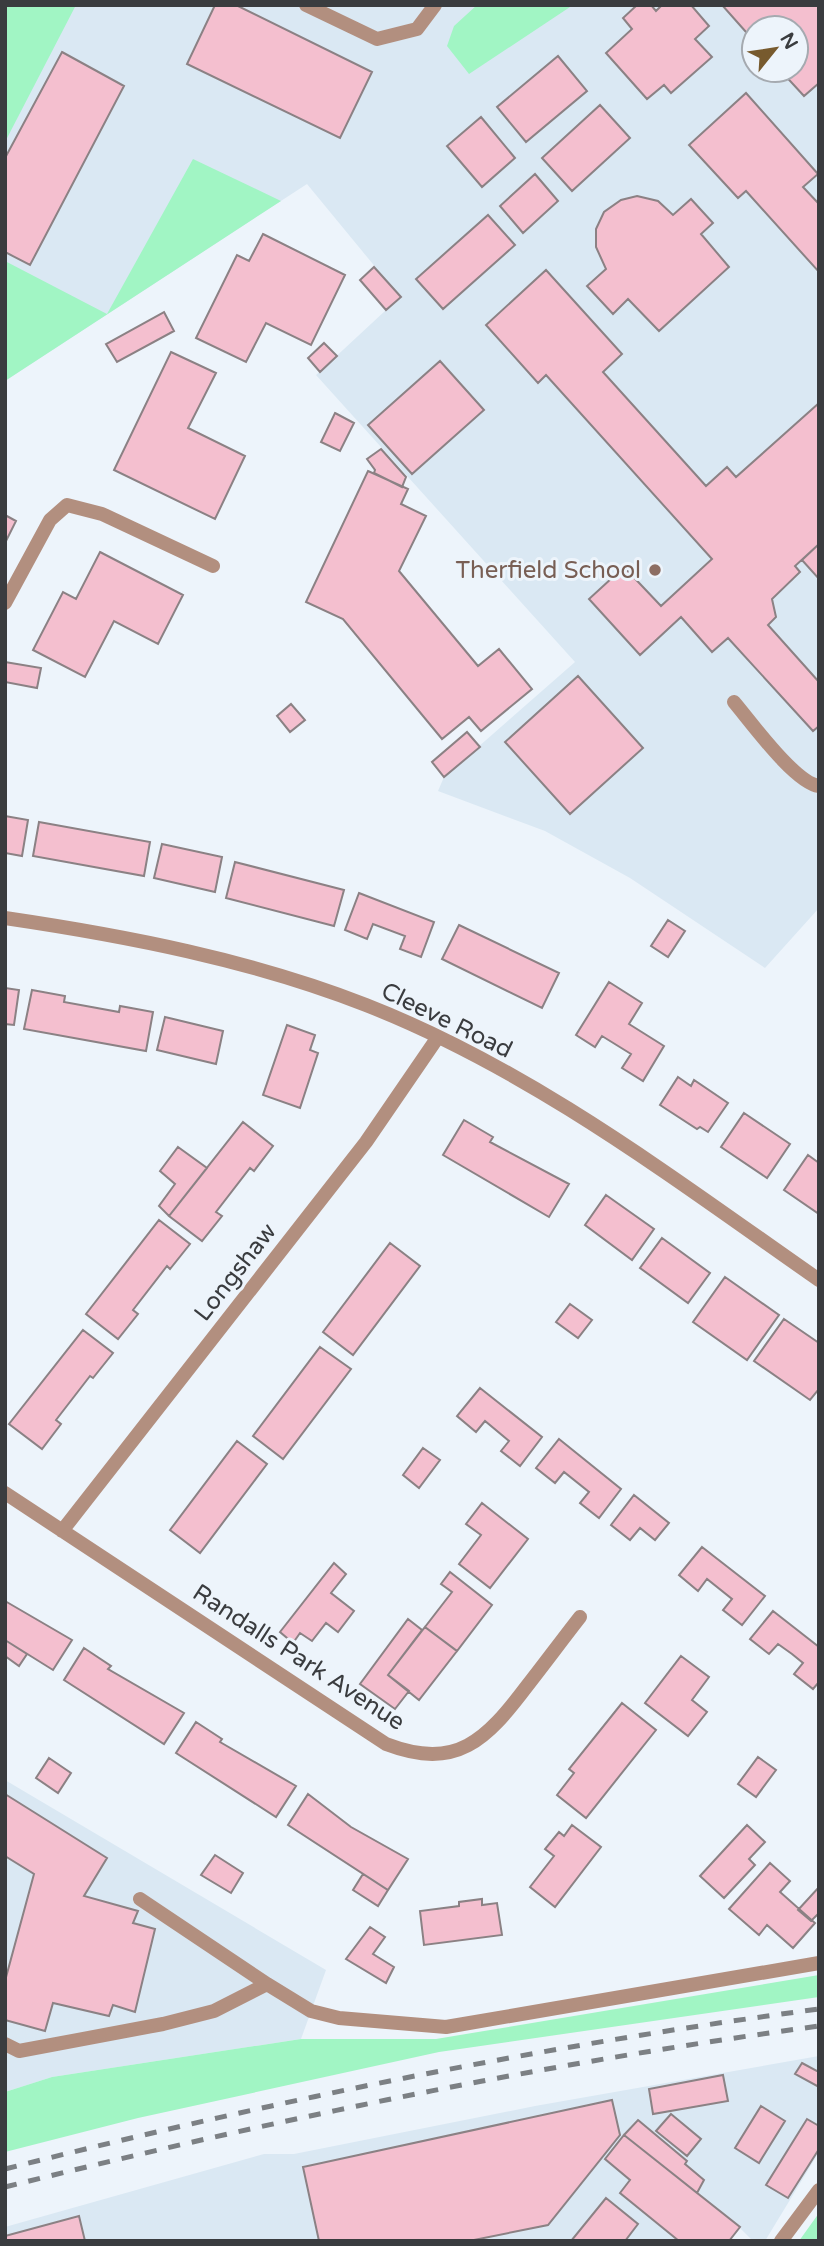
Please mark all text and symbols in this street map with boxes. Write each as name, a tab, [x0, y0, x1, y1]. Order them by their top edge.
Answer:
north arrow	[740, 14, 810, 84]
text: N	[776, 29, 802, 53]
place label: Therfield School	[456, 556, 641, 585]
marker: Therfield School	[647, 562, 663, 578]
street label: Cleeve Road	[376, 976, 517, 1065]
street label: Longshaw	[188, 1217, 283, 1327]
street label: Randalls Park Avenue	[187, 1578, 410, 1737]

